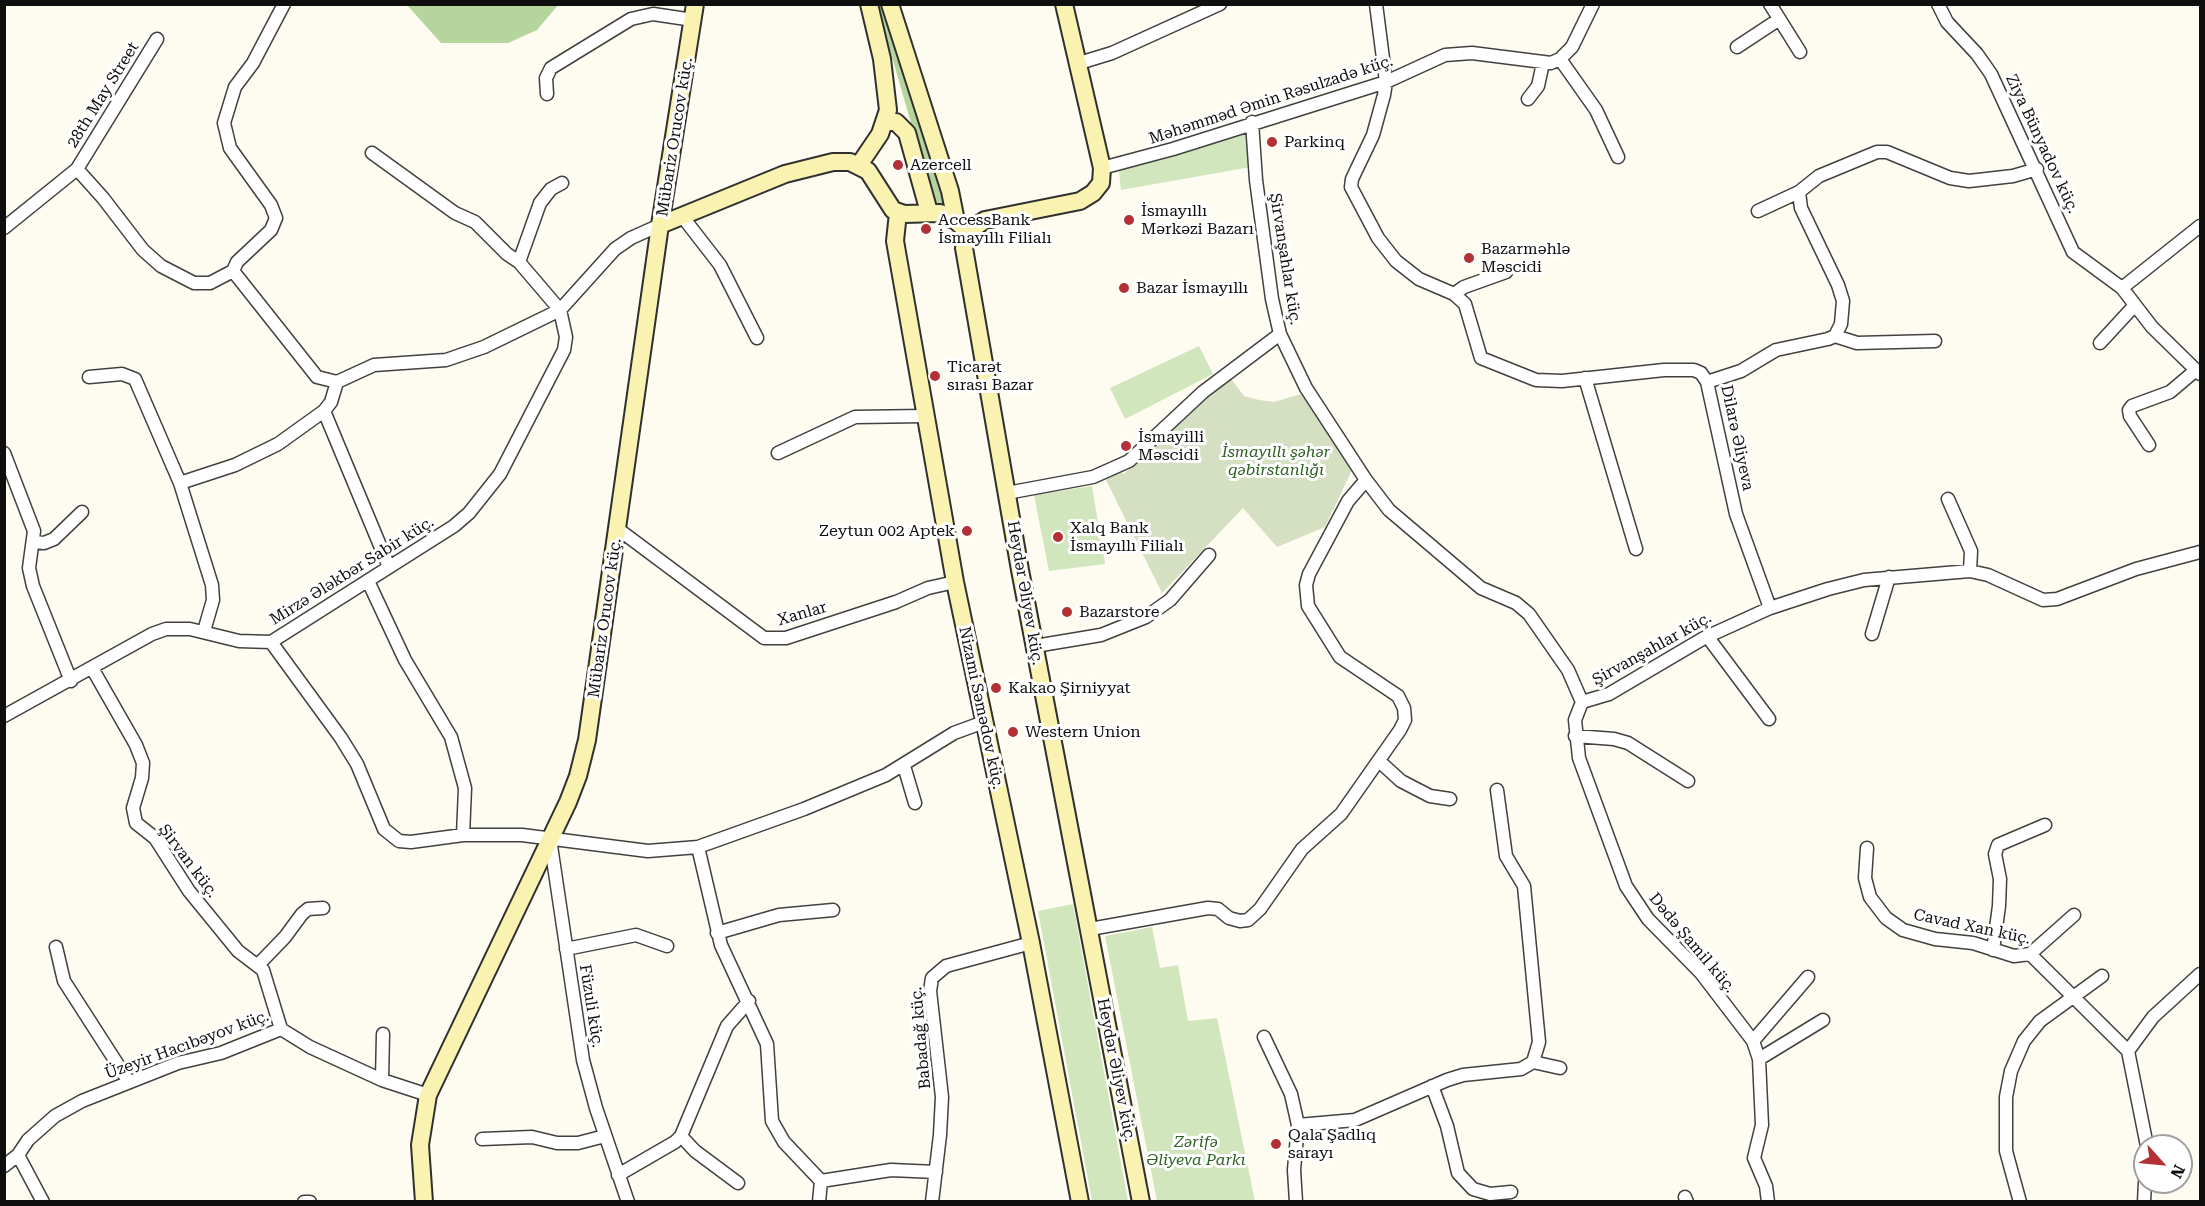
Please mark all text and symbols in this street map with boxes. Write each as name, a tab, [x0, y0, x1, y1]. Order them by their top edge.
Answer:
street label: 28th May Street	[63, 39, 143, 151]
street label: Məhəmməd Əmin Rəsulzadə küç.	[1147, 51, 1395, 149]
street label: Mübariz Orucov küç.	[653, 56, 697, 218]
street label: Ziya Bünyadov küç.	[2001, 71, 2083, 217]
place label: Parkinq	[1284, 132, 1345, 152]
marker: Parkinq	[1265, 135, 1279, 149]
place label: Azercell	[910, 155, 972, 175]
marker: Azercell	[891, 158, 905, 172]
street label: Şirvanşahlar küç.	[1265, 192, 1305, 326]
place label: İsmayıllı Mərkəzi Bazarı	[1141, 201, 1254, 239]
place label: AccessBank İsmayıllı Filialı	[938, 210, 1052, 248]
marker: İsmayıllı Mərkəzi Bazarı	[1122, 213, 1136, 227]
marker: AccessBank İsmayıllı Filialı	[919, 222, 933, 236]
place label: Bazarməhlə Məscidi	[1481, 239, 1570, 277]
marker: Bazarməhlə Məscidi	[1462, 251, 1476, 265]
place label: Bazar İsmayıllı	[1136, 278, 1248, 298]
marker: Bazar İsmayıllı	[1117, 281, 1131, 295]
place label: Ticarət sırası Bazar	[947, 357, 1034, 395]
marker: Ticarət sırası Bazar	[928, 369, 942, 383]
street label: Dilarə Əliyeva	[1716, 383, 1758, 493]
place label: İsmayilli Məscidi	[1138, 427, 1204, 465]
marker: İsmayilli Məscidi	[1119, 439, 1133, 453]
park label: İsmayıllı şəhər qəbirstanlığı	[1222, 442, 1330, 480]
street label: Mirzə Ələkbər Sabir küç.	[266, 513, 438, 629]
place label: Xalq Bank İsmayıllı Filialı	[1070, 518, 1184, 556]
street label: Heydər Əliyev küç.	[1003, 519, 1047, 667]
place label: Zeytun 002 Aptek	[819, 521, 955, 541]
marker: Zeytun 002 Aptek	[960, 524, 974, 538]
marker: Xalq Bank İsmayıllı Filialı	[1051, 530, 1065, 544]
street label: Mübariz Orucov küç.	[584, 537, 626, 699]
street label: Xanlar	[775, 598, 829, 630]
place label: Bazarstore	[1079, 602, 1159, 622]
marker: Bazarstore	[1060, 605, 1074, 619]
street label: Şirvanşahlar küç.	[1589, 608, 1715, 690]
street label: Nizami Səmədov küç.	[954, 625, 1008, 791]
place label: Kakao Şirniyyat	[1008, 678, 1131, 698]
marker: Kakao Şirniyyat	[989, 681, 1003, 695]
place label: Western Union	[1025, 722, 1141, 742]
marker: Western Union	[1006, 725, 1020, 739]
street label: Şirvan küç.	[154, 821, 222, 901]
street label: Dədə Şamil küç.	[1645, 889, 1739, 997]
street label: Cavad Xan küç.	[1912, 905, 2032, 949]
street label: Füzuli küç.	[575, 963, 607, 1049]
street label: Babadağ küç.	[907, 986, 935, 1090]
street label: Heydər Əliyev küç.	[1093, 996, 1139, 1144]
street label: Üzeyir Hacıbəyov küç.	[102, 1006, 272, 1084]
place label: Qala Şadlıq sarayı	[1288, 1125, 1376, 1163]
park label: Zərifə Əliyeva Parkı	[1147, 1132, 1245, 1170]
north arrow	[2133, 1134, 2193, 1194]
marker: Qala Şadlıq sarayı	[1269, 1137, 1283, 1151]
text: N	[2166, 1162, 2189, 1181]

